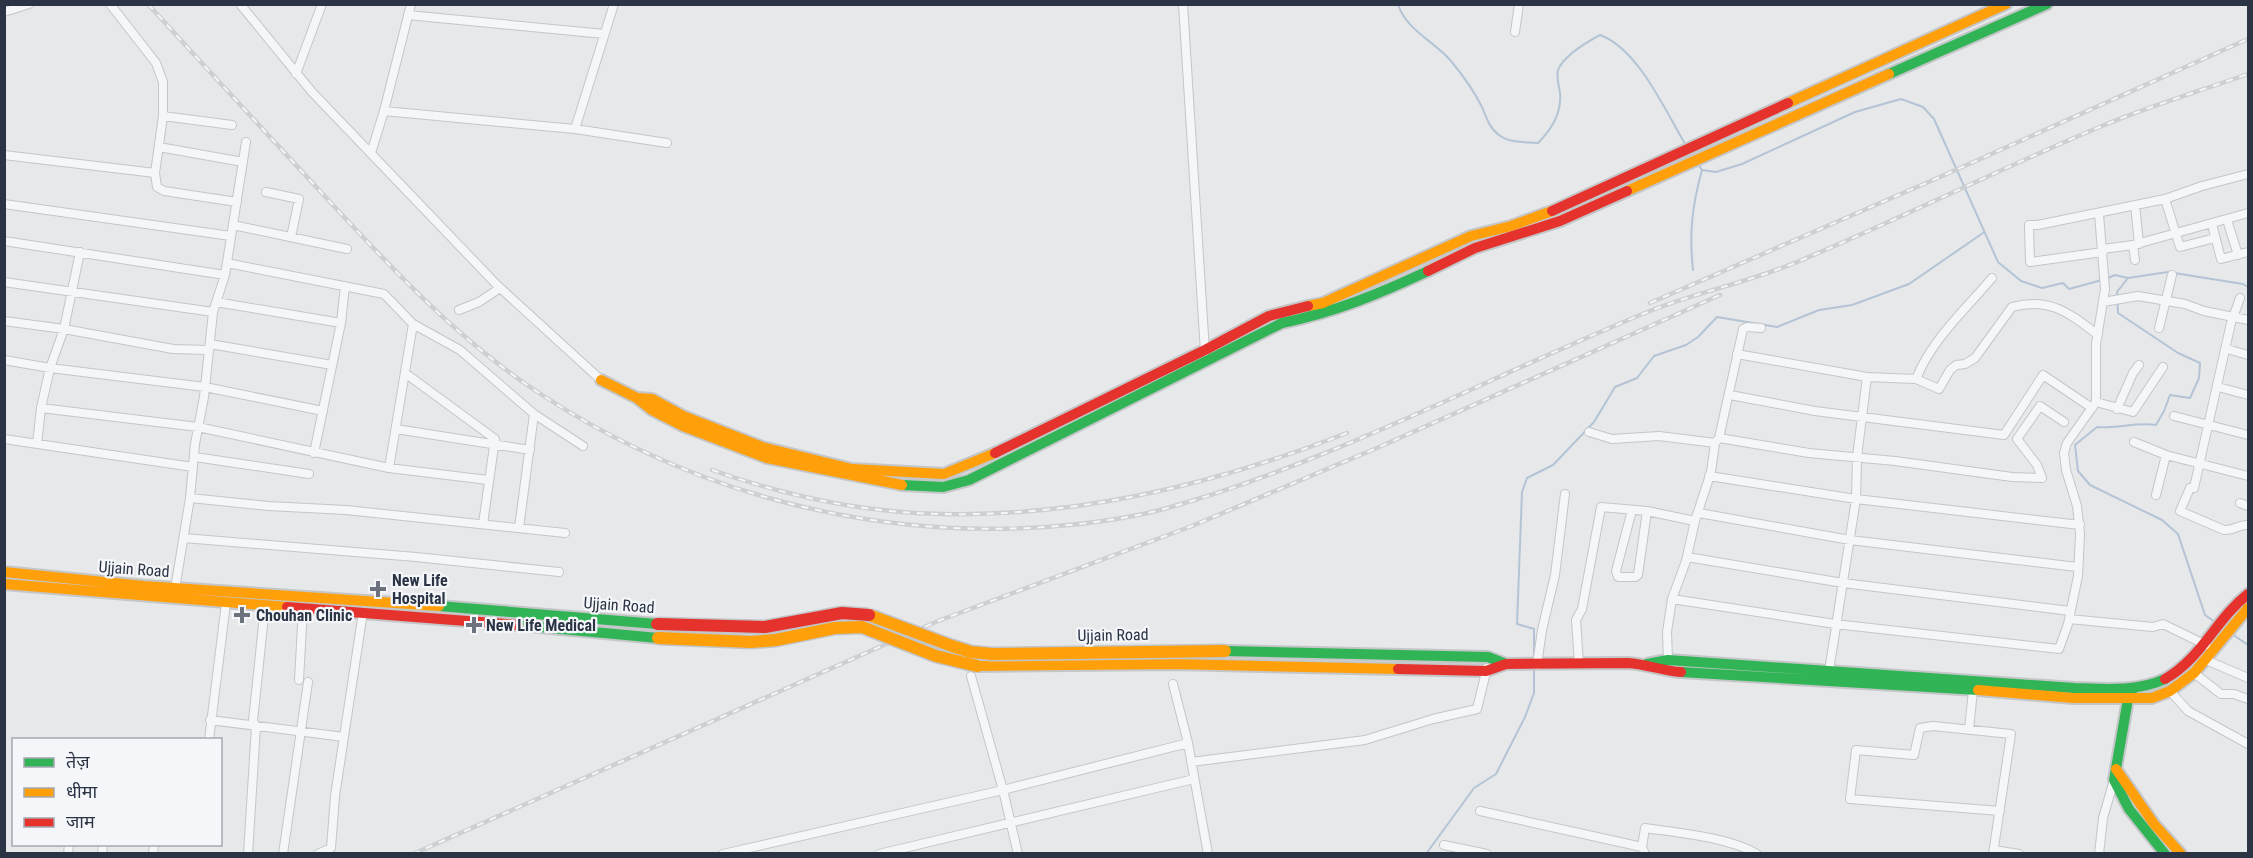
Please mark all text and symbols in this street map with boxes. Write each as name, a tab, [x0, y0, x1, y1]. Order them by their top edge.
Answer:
street label: Ujjain Road	[98, 557, 170, 581]
place label: New Life Hospital	[392, 571, 448, 608]
marker: New Life Hospital	[369, 580, 387, 598]
street label: Ujjain Road	[583, 593, 655, 617]
marker: Chouhan Clinic	[233, 606, 251, 624]
place label: Chouhan Clinic	[256, 606, 352, 625]
place label: New Life Medical	[486, 616, 596, 635]
marker: New Life Medical	[467, 618, 481, 632]
street label: Ujjain Road	[1077, 625, 1149, 645]
legend	[12, 738, 222, 846]
text: तेज़	[66, 751, 90, 772]
text: धीमा	[66, 781, 97, 802]
text: जाम	[66, 811, 96, 832]

